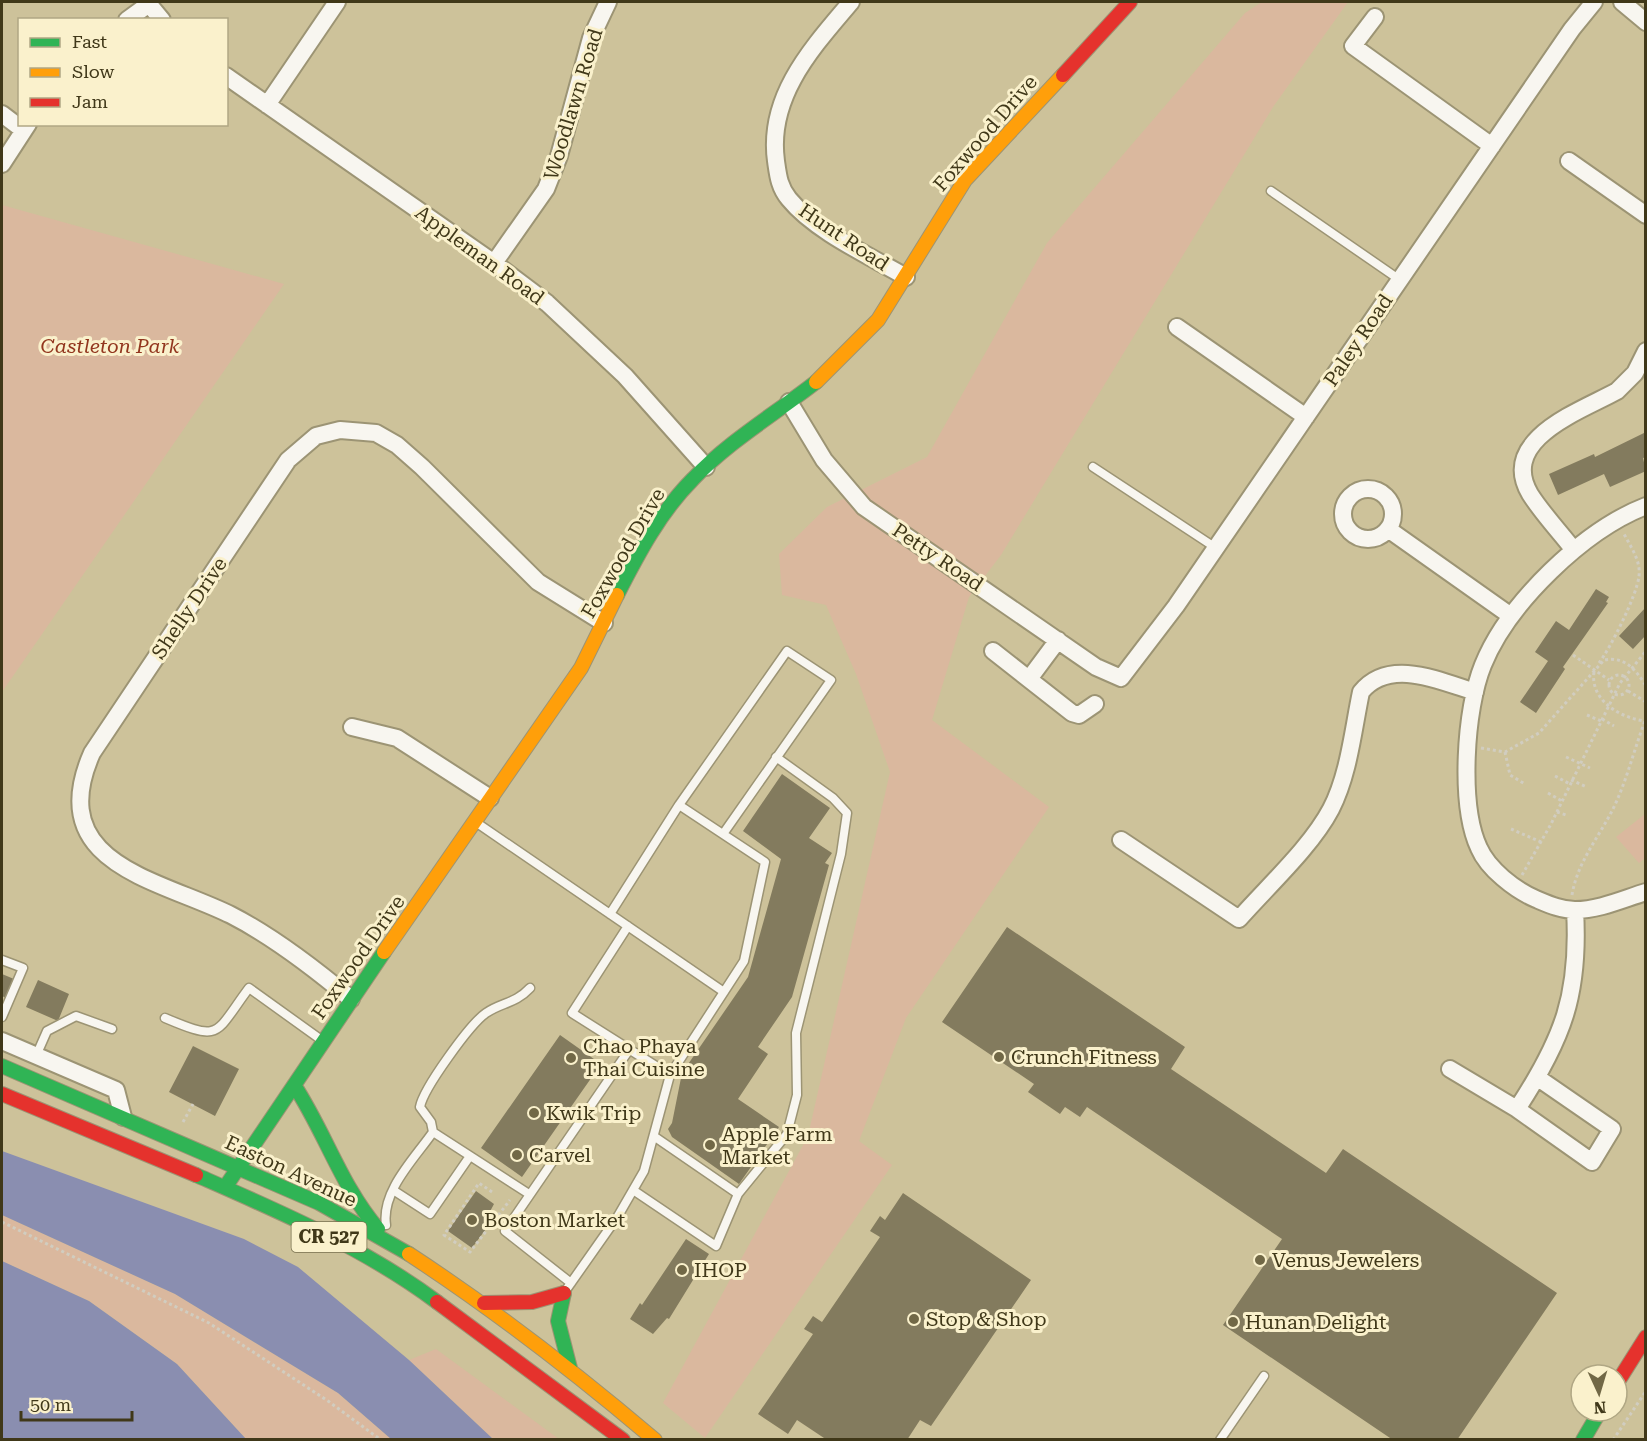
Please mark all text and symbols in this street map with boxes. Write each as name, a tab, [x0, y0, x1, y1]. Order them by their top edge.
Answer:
legend	[18, 18, 228, 126]
street label: Woodlawn Road	[539, 25, 607, 183]
text: Fast	[72, 31, 107, 52]
text: Slow	[72, 61, 114, 82]
street label: Foxwood Drive	[928, 70, 1042, 196]
text: Jam	[72, 91, 108, 112]
street label: Hunt Road	[794, 198, 894, 276]
street label: Appleman Road	[411, 200, 549, 310]
street label: Paley Road	[1318, 289, 1398, 391]
park label: Castleton Park	[41, 334, 180, 358]
street label: Foxwood Drive	[576, 484, 670, 622]
street label: Petty Road	[888, 518, 988, 596]
street label: Shelly Drive	[146, 553, 232, 663]
street label: Foxwood Drive	[306, 890, 410, 1024]
place label: Chao Phaya Thai Cuisine	[583, 1034, 705, 1081]
place label: Crunch Fitness	[1011, 1045, 1157, 1069]
marker: Crunch Fitness	[992, 1050, 1006, 1064]
marker: Chao Phaya Thai Cuisine	[564, 1051, 578, 1065]
place label: Kwik Trip	[546, 1101, 641, 1125]
marker: Kwik Trip	[527, 1106, 541, 1120]
place label: Apple Farm Market	[722, 1122, 833, 1169]
street label: Easton Avenue	[221, 1130, 361, 1212]
marker: Apple Farm Market	[703, 1138, 717, 1152]
place label: Carvel	[529, 1143, 591, 1167]
marker: Carvel	[510, 1148, 524, 1162]
place label: Boston Market	[484, 1208, 626, 1232]
marker: Boston Market	[465, 1213, 479, 1227]
road number: CR 527	[292, 1222, 366, 1252]
place label: Venus Jewelers	[1272, 1248, 1419, 1272]
marker: Venus Jewelers	[1253, 1253, 1267, 1267]
place label: IHOP	[694, 1258, 747, 1282]
marker: IHOP	[675, 1263, 689, 1277]
place label: Stop & Shop	[926, 1307, 1047, 1331]
place label: Hunan Delight	[1245, 1310, 1387, 1334]
marker: Stop & Shop	[907, 1312, 921, 1326]
marker: Hunan Delight	[1226, 1315, 1240, 1329]
north arrow	[1569, 1363, 1629, 1423]
scale bar	[21, 1384, 132, 1422]
text: 50 m	[30, 1394, 71, 1415]
text: N	[1593, 1398, 1607, 1417]

